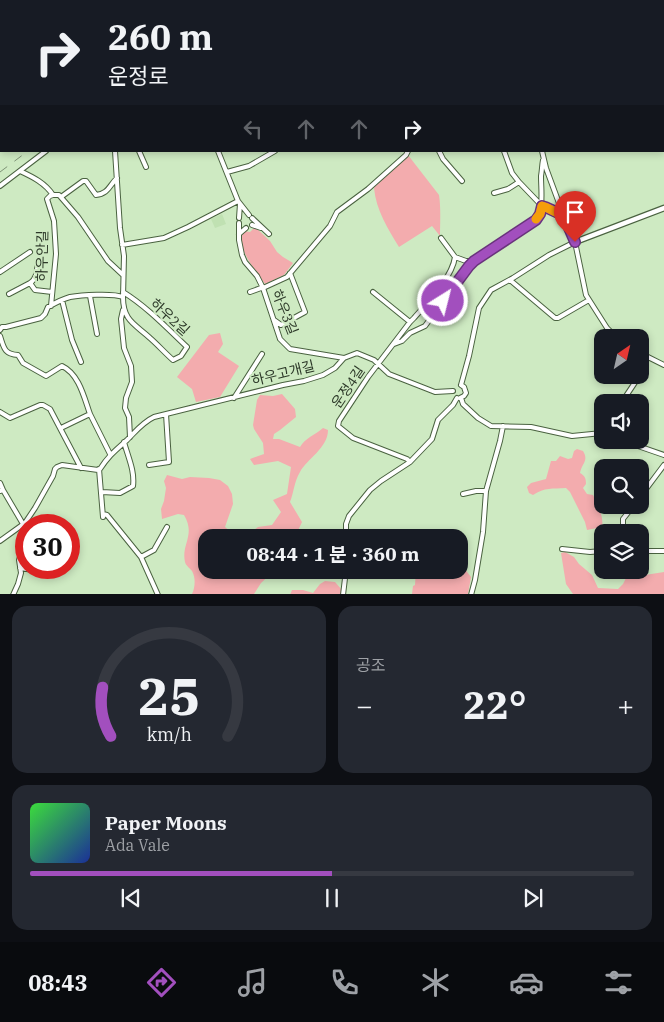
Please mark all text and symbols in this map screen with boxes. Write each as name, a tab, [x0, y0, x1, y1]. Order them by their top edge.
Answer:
text: 260 m	[108, 14, 213, 60]
icon: right	[25, 20, 90, 85]
text: 운정로	[108, 61, 169, 90]
icon: left	[239, 115, 267, 143]
icon: ahead	[292, 115, 320, 143]
icon: ahead	[345, 115, 373, 143]
icon: right	[398, 115, 426, 143]
pin	[554, 191, 596, 242]
icon: arrive	[561, 198, 589, 226]
street label: 하우안길	[33, 230, 51, 282]
position arrow	[416, 274, 468, 326]
street label: 하우3길	[268, 287, 302, 337]
street label: 하우2길	[146, 295, 194, 339]
north arrow	[594, 329, 649, 384]
map controls	[594, 329, 649, 579]
street label: 하우고개길	[250, 356, 316, 390]
street label: 운정4길	[327, 362, 369, 412]
button: sound	[594, 394, 649, 449]
button: search	[594, 459, 649, 514]
speed limit sign: 30	[15, 514, 80, 579]
button: layers	[594, 524, 649, 579]
text: 08:44 · 1 분 · 360 m	[247, 542, 419, 566]
text: 공조	[356, 655, 385, 675]
text: 25	[138, 662, 200, 729]
text: 22°	[463, 680, 527, 729]
text: −	[356, 687, 373, 724]
text: +	[617, 687, 634, 724]
text: km/h	[146, 723, 192, 746]
text: Paper Moons	[105, 811, 227, 835]
text: Ada Vale	[105, 835, 170, 855]
icon: previous	[117, 884, 145, 912]
icon: pause	[318, 884, 346, 912]
icon: next	[519, 884, 547, 912]
icon: directions	[144, 965, 179, 1000]
icon: music	[235, 965, 270, 1000]
icon: phone	[327, 965, 362, 1000]
icon: climate	[418, 965, 453, 1000]
icon: car	[509, 965, 544, 1000]
icon: filters	[601, 965, 636, 1000]
text: 08:43	[28, 968, 88, 997]

